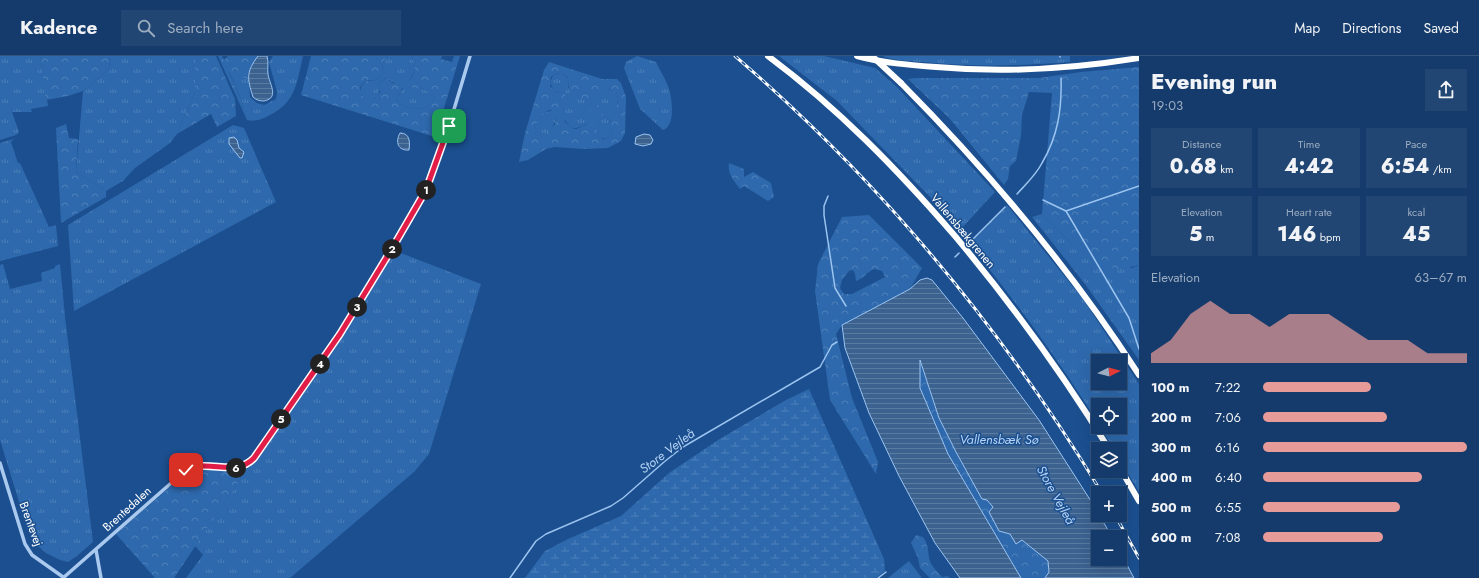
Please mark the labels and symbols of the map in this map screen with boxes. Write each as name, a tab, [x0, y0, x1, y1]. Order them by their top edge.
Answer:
pin	[432, 109, 466, 143]
pin: 1	[416, 180, 436, 200]
street label: Vallensbækgrenen	[926, 190, 1000, 272]
pin: 2	[382, 239, 402, 259]
pin: 3	[347, 297, 367, 317]
pin: 4	[310, 354, 330, 374]
north arrow	[1091, 354, 1127, 390]
pin: 5	[271, 409, 291, 429]
water label: Store Vejleå	[635, 424, 699, 478]
water label: Vallensbæk Sø	[959, 430, 1039, 449]
pin	[169, 453, 203, 487]
pin: 6	[226, 458, 246, 478]
water label: Store Vejleå	[1032, 462, 1080, 528]
street label: Brentedalen	[99, 482, 155, 536]
street label: Brentevej	[15, 499, 47, 549]

